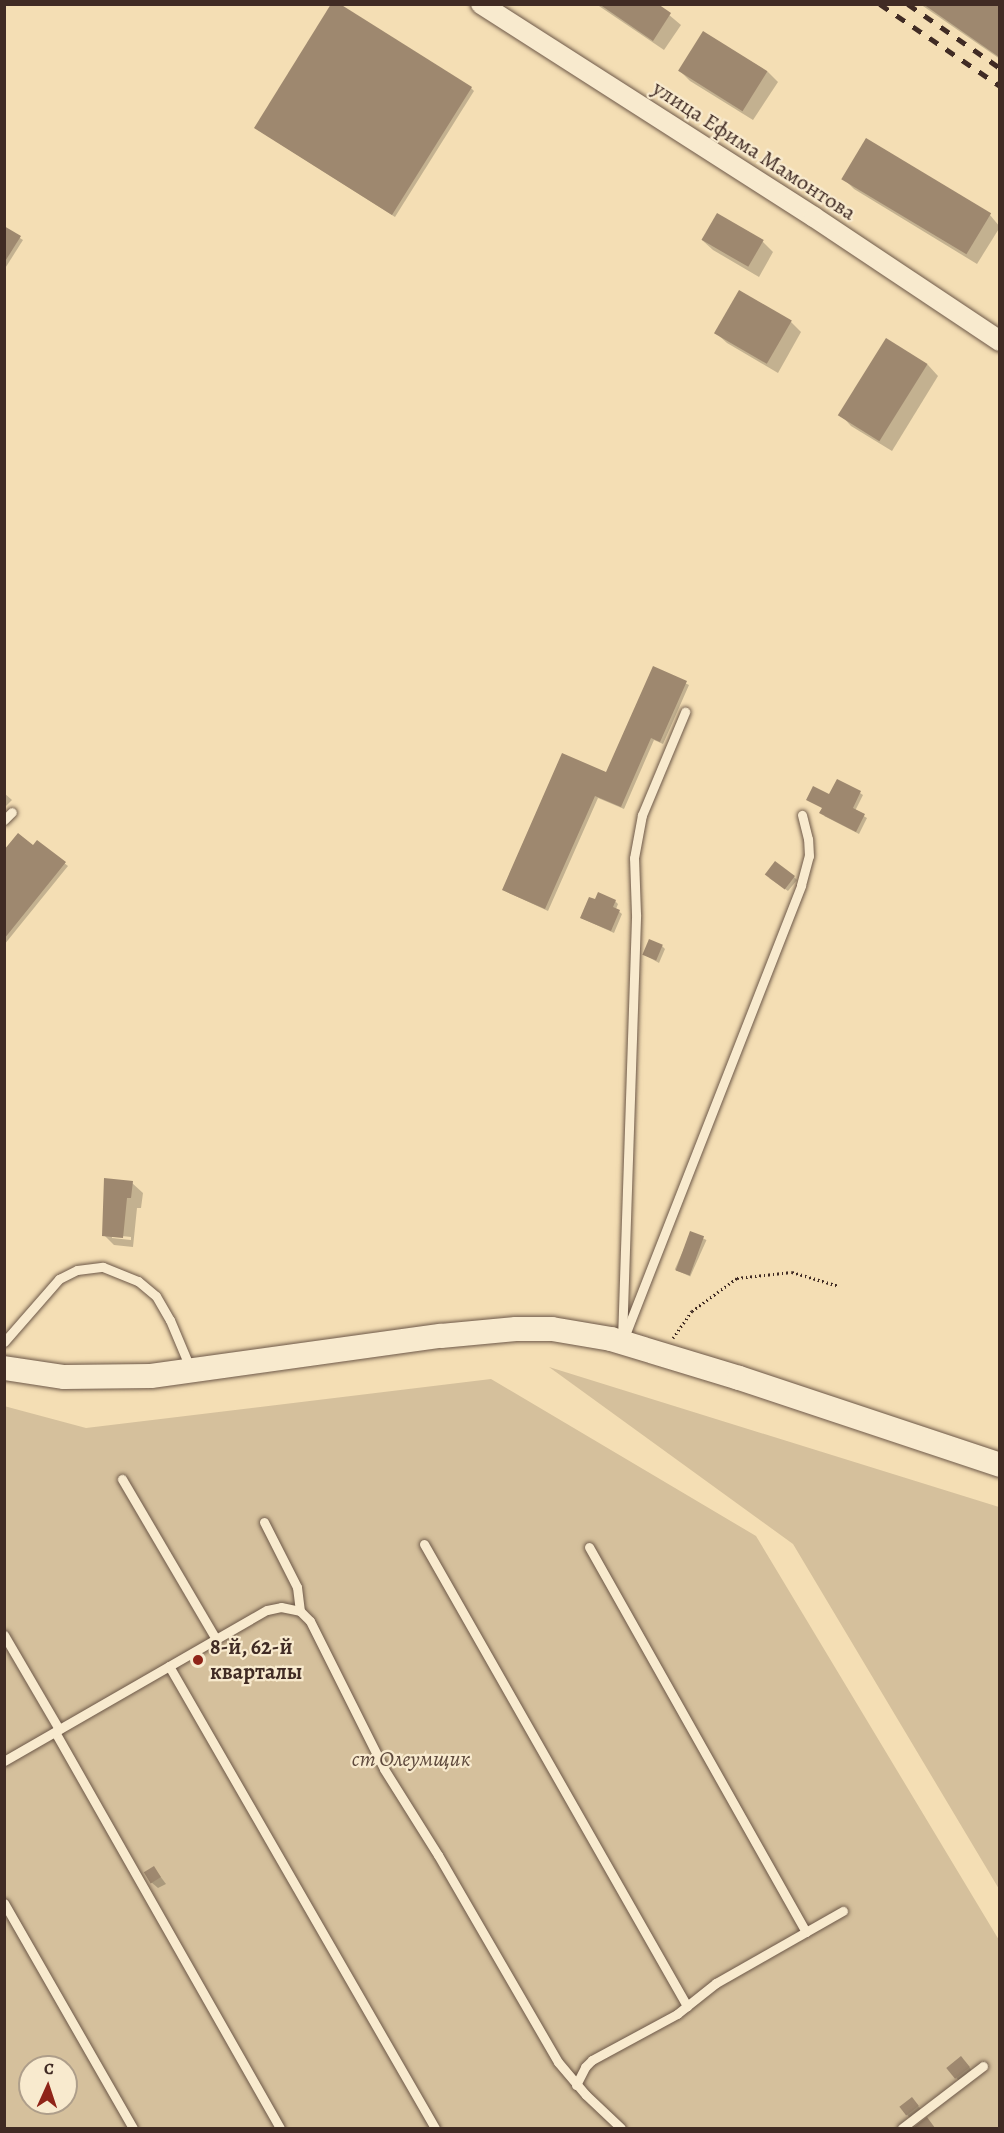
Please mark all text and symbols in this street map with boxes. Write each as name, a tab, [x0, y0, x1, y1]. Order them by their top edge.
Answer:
street label: улица Ефима Мамонтова	[647, 75, 861, 227]
place label: 8-й, 62-й кварталы	[210, 1634, 302, 1686]
marker: 8-й, 62-й кварталы	[191, 1653, 205, 1667]
park label: ст Олеумщик	[352, 1747, 470, 1773]
north arrow	[18, 2055, 78, 2115]
text: С	[43, 2058, 54, 2080]

